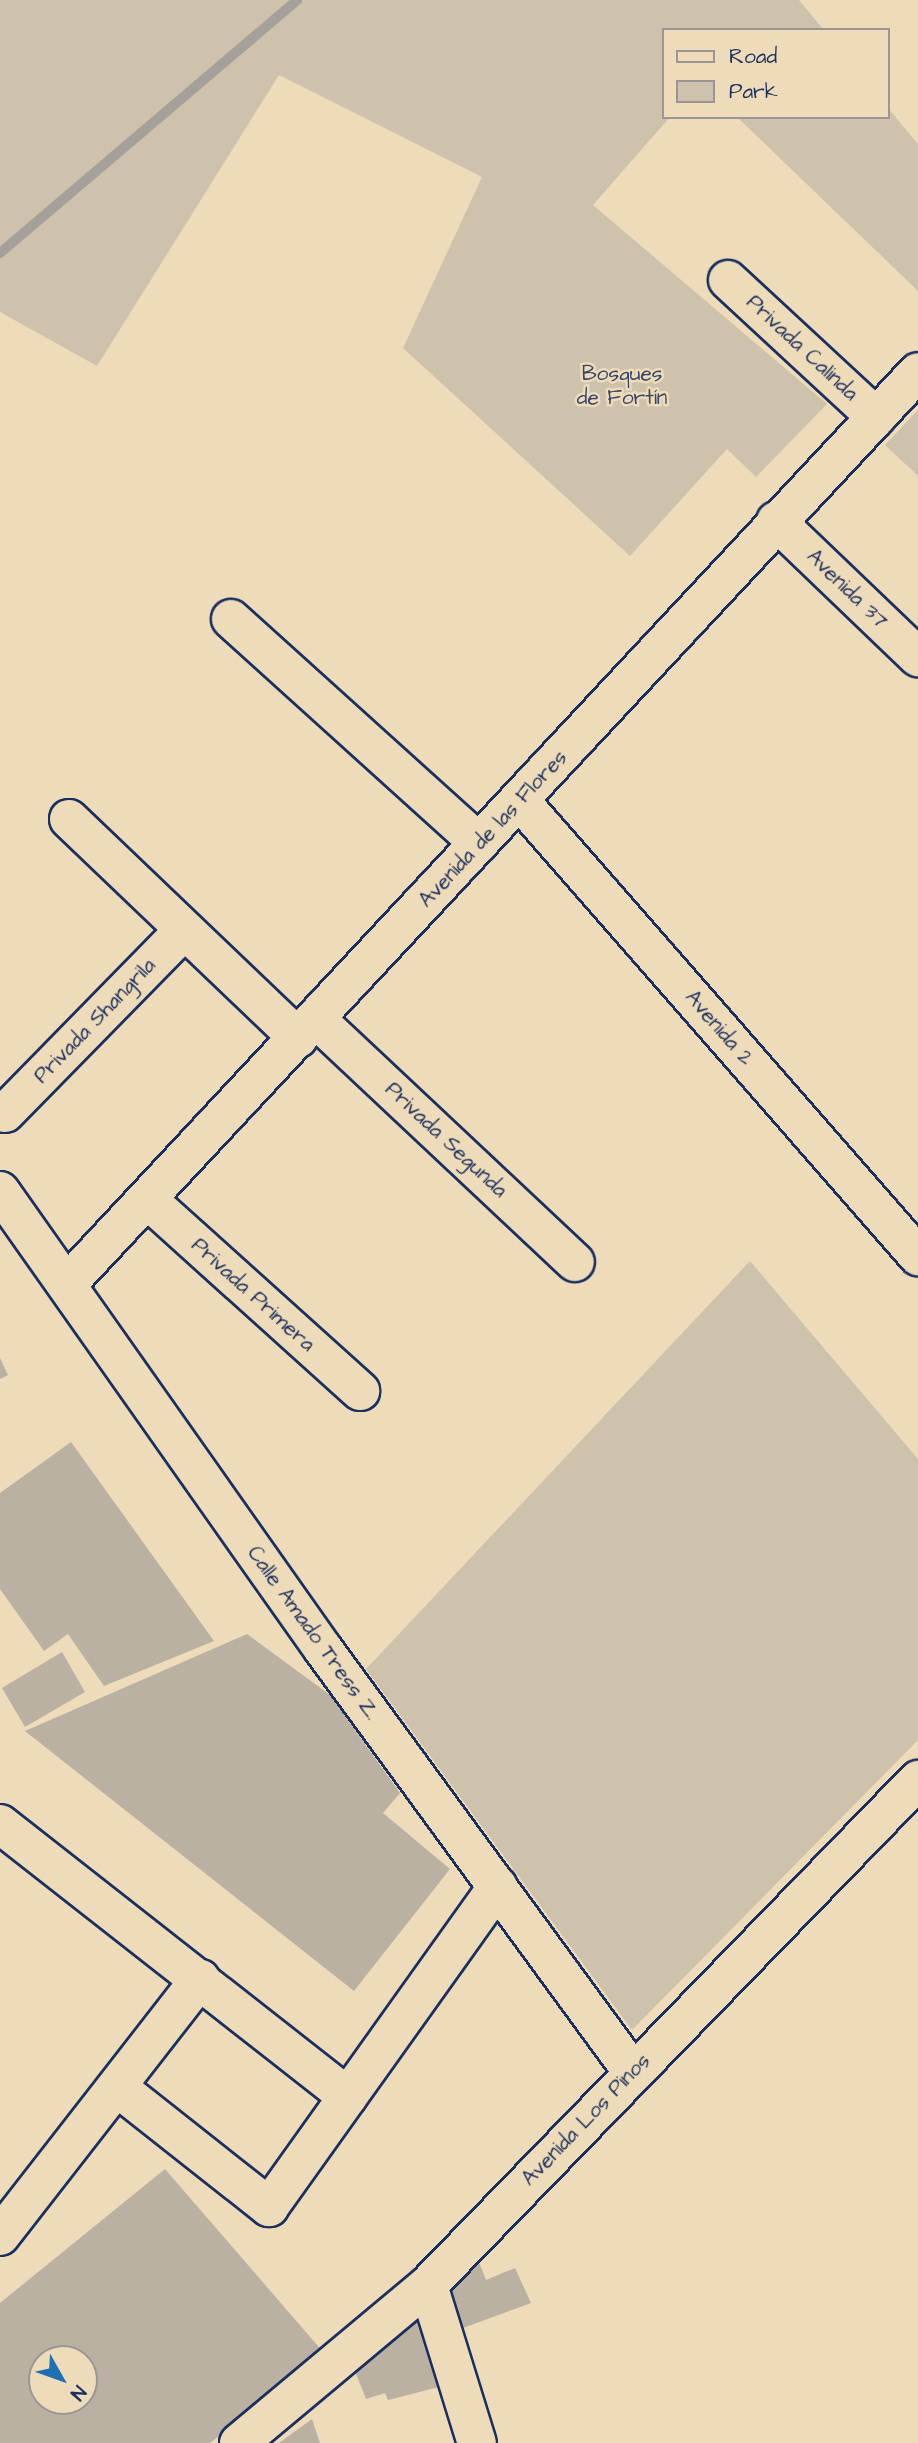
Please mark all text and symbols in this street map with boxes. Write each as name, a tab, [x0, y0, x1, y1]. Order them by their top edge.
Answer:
legend	[662, 28, 890, 119]
text: Road	[729, 42, 777, 71]
text: Park	[729, 77, 778, 106]
street label: Privada Calinda	[741, 290, 863, 406]
park label: Bosques de Fortín	[577, 361, 667, 411]
street label: Avenida 37	[801, 544, 893, 634]
street label: Avenida de las Flores	[414, 745, 572, 913]
street label: Privada Shangrila	[29, 953, 161, 1089]
street label: Avenida 2	[680, 985, 758, 1071]
street label: Privada Segunda	[380, 1077, 512, 1203]
street label: Privada Primera	[186, 1233, 320, 1357]
street label: Calle Amado Tress Z.	[242, 1541, 384, 1725]
street label: Avenida Los Pinos	[517, 2049, 655, 2191]
north arrow	[28, 2345, 98, 2415]
text: N	[64, 2379, 92, 2406]

